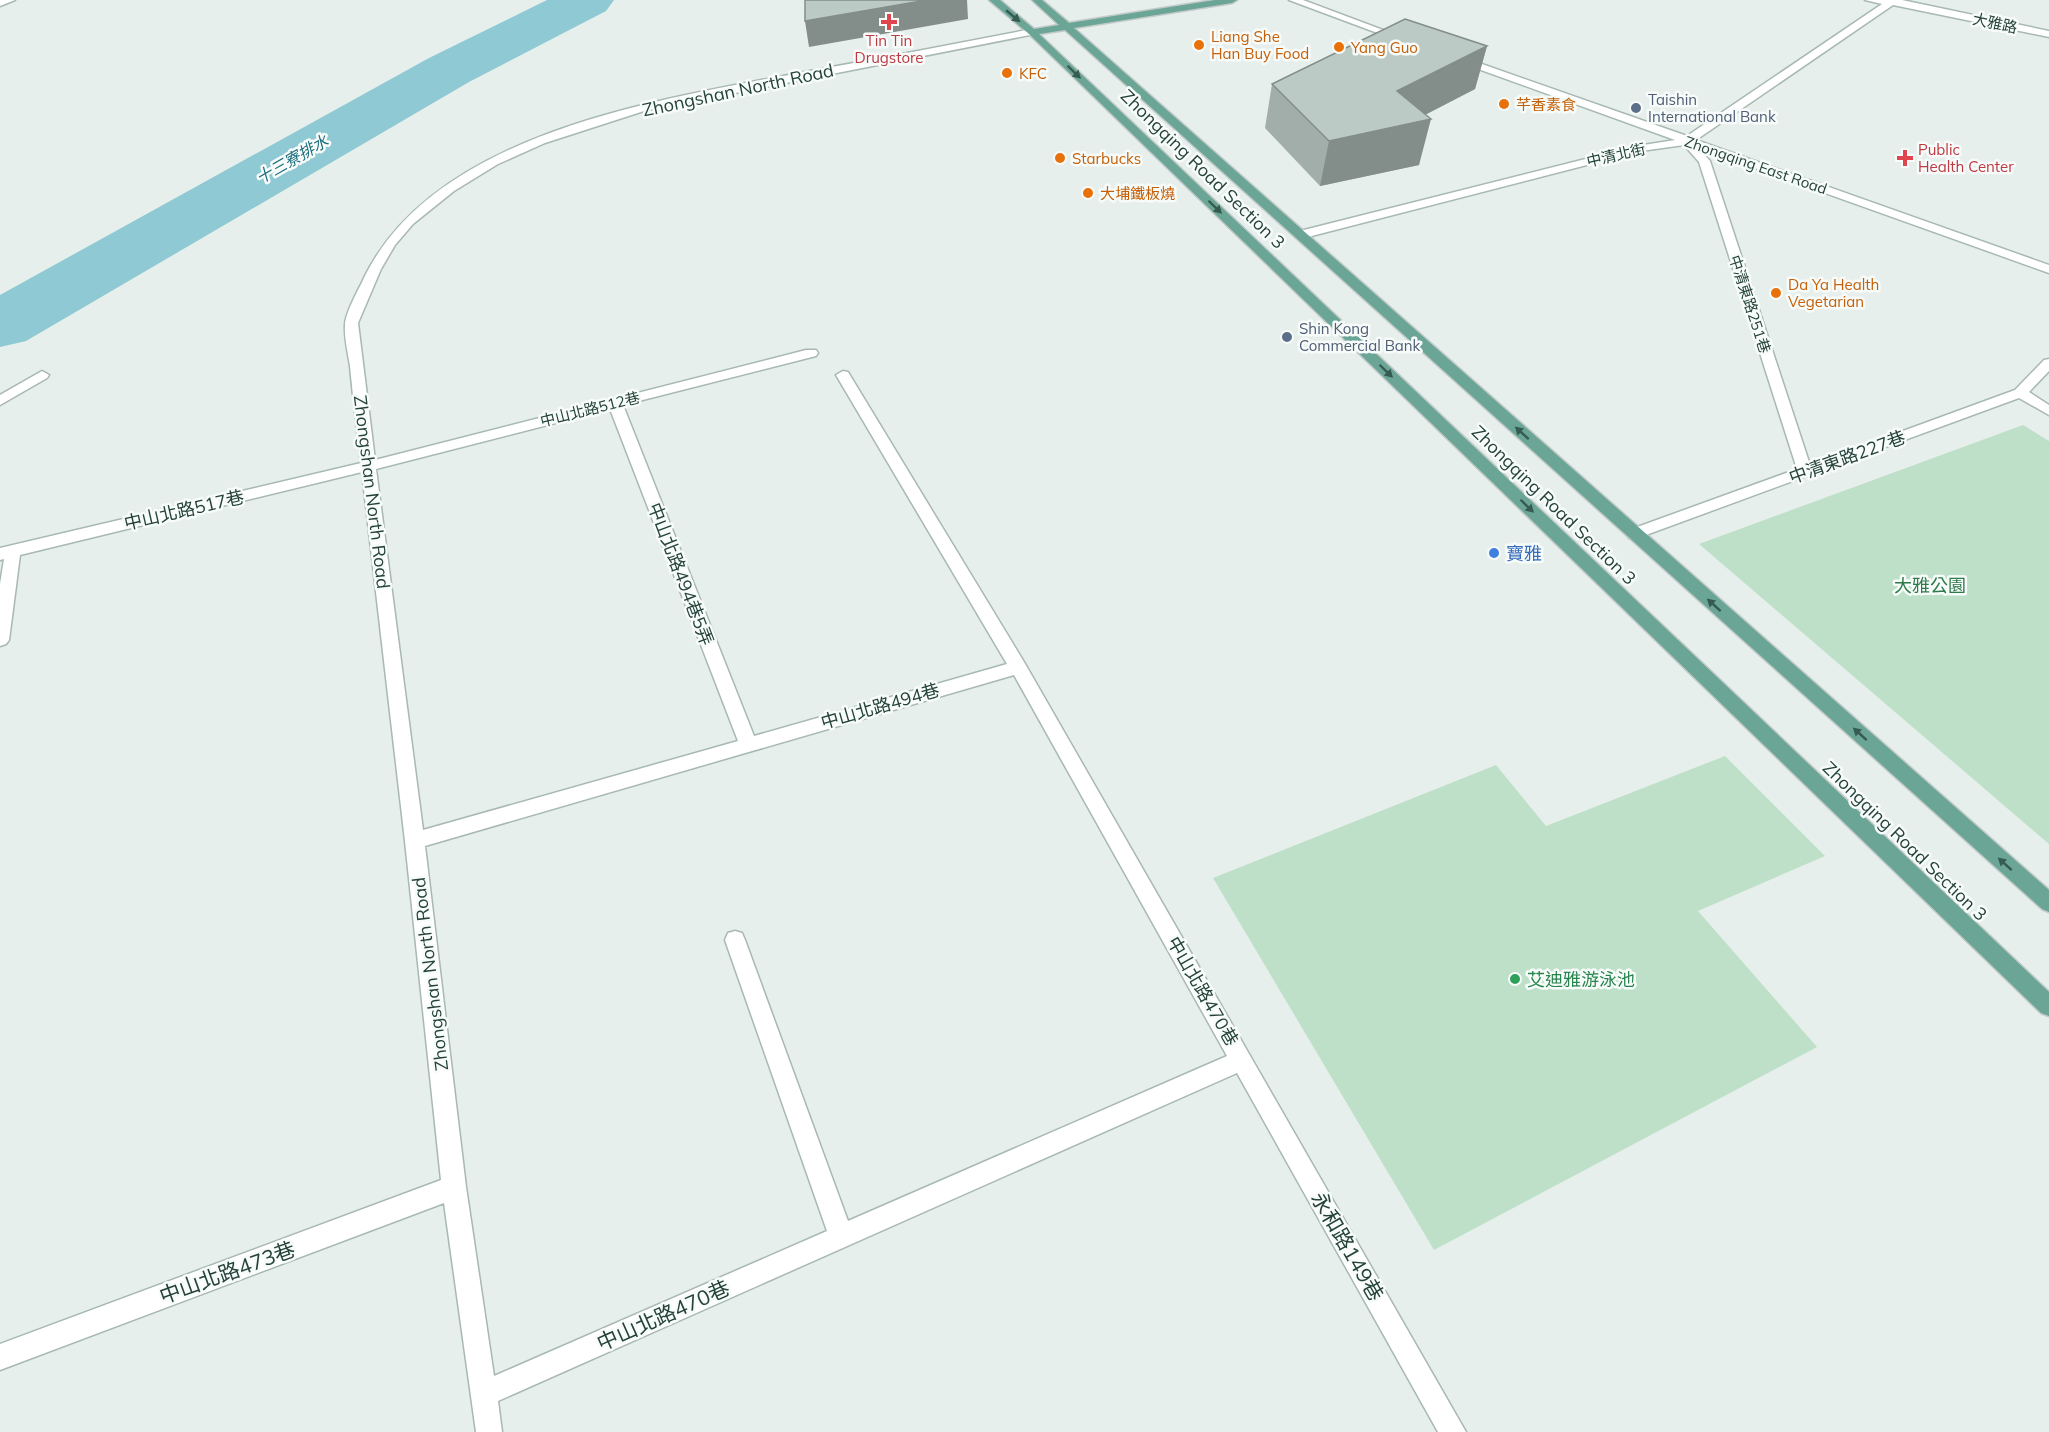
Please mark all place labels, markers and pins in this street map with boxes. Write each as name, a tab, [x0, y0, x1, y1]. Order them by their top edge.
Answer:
marker: Tin Tin Drugstore	[882, 15, 896, 29]
place label: Liang She Han Buy Food	[1211, 27, 1309, 63]
place label: Tin Tin Drugstore	[855, 31, 923, 67]
marker: Liang She Han Buy Food	[1192, 38, 1206, 52]
place label: Yang Guo	[1350, 38, 1418, 57]
marker: Yang Guo	[1332, 40, 1346, 54]
place label: KFC	[1019, 64, 1047, 83]
marker: KFC	[1000, 66, 1014, 80]
place label: Taishin International Bank	[1648, 90, 1776, 126]
place label: 芊香素食	[1516, 95, 1576, 114]
marker: 芊香素食	[1497, 97, 1511, 111]
marker: Taishin International Bank	[1629, 101, 1643, 115]
place label: Public Health Center	[1918, 140, 2014, 176]
place label: Starbucks	[1072, 149, 1141, 168]
marker: Public Health Center	[1896, 149, 1914, 167]
marker: Starbucks	[1053, 151, 1067, 165]
place label: 大埔鐵板燒	[1100, 184, 1175, 203]
marker: 大埔鐵板燒	[1081, 186, 1095, 200]
place label: Da Ya Health Vegetarian	[1788, 275, 1879, 311]
marker: Da Ya Health Vegetarian	[1769, 286, 1783, 300]
place label: Shin Kong Commercial Bank	[1299, 319, 1421, 355]
marker: Shin Kong Commercial Bank	[1280, 330, 1294, 344]
place label: 寶雅	[1506, 542, 1542, 565]
marker: 寶雅	[1487, 546, 1501, 560]
place label: 艾迪雅游泳池	[1527, 968, 1635, 991]
marker: 艾迪雅游泳池	[1508, 972, 1522, 986]

